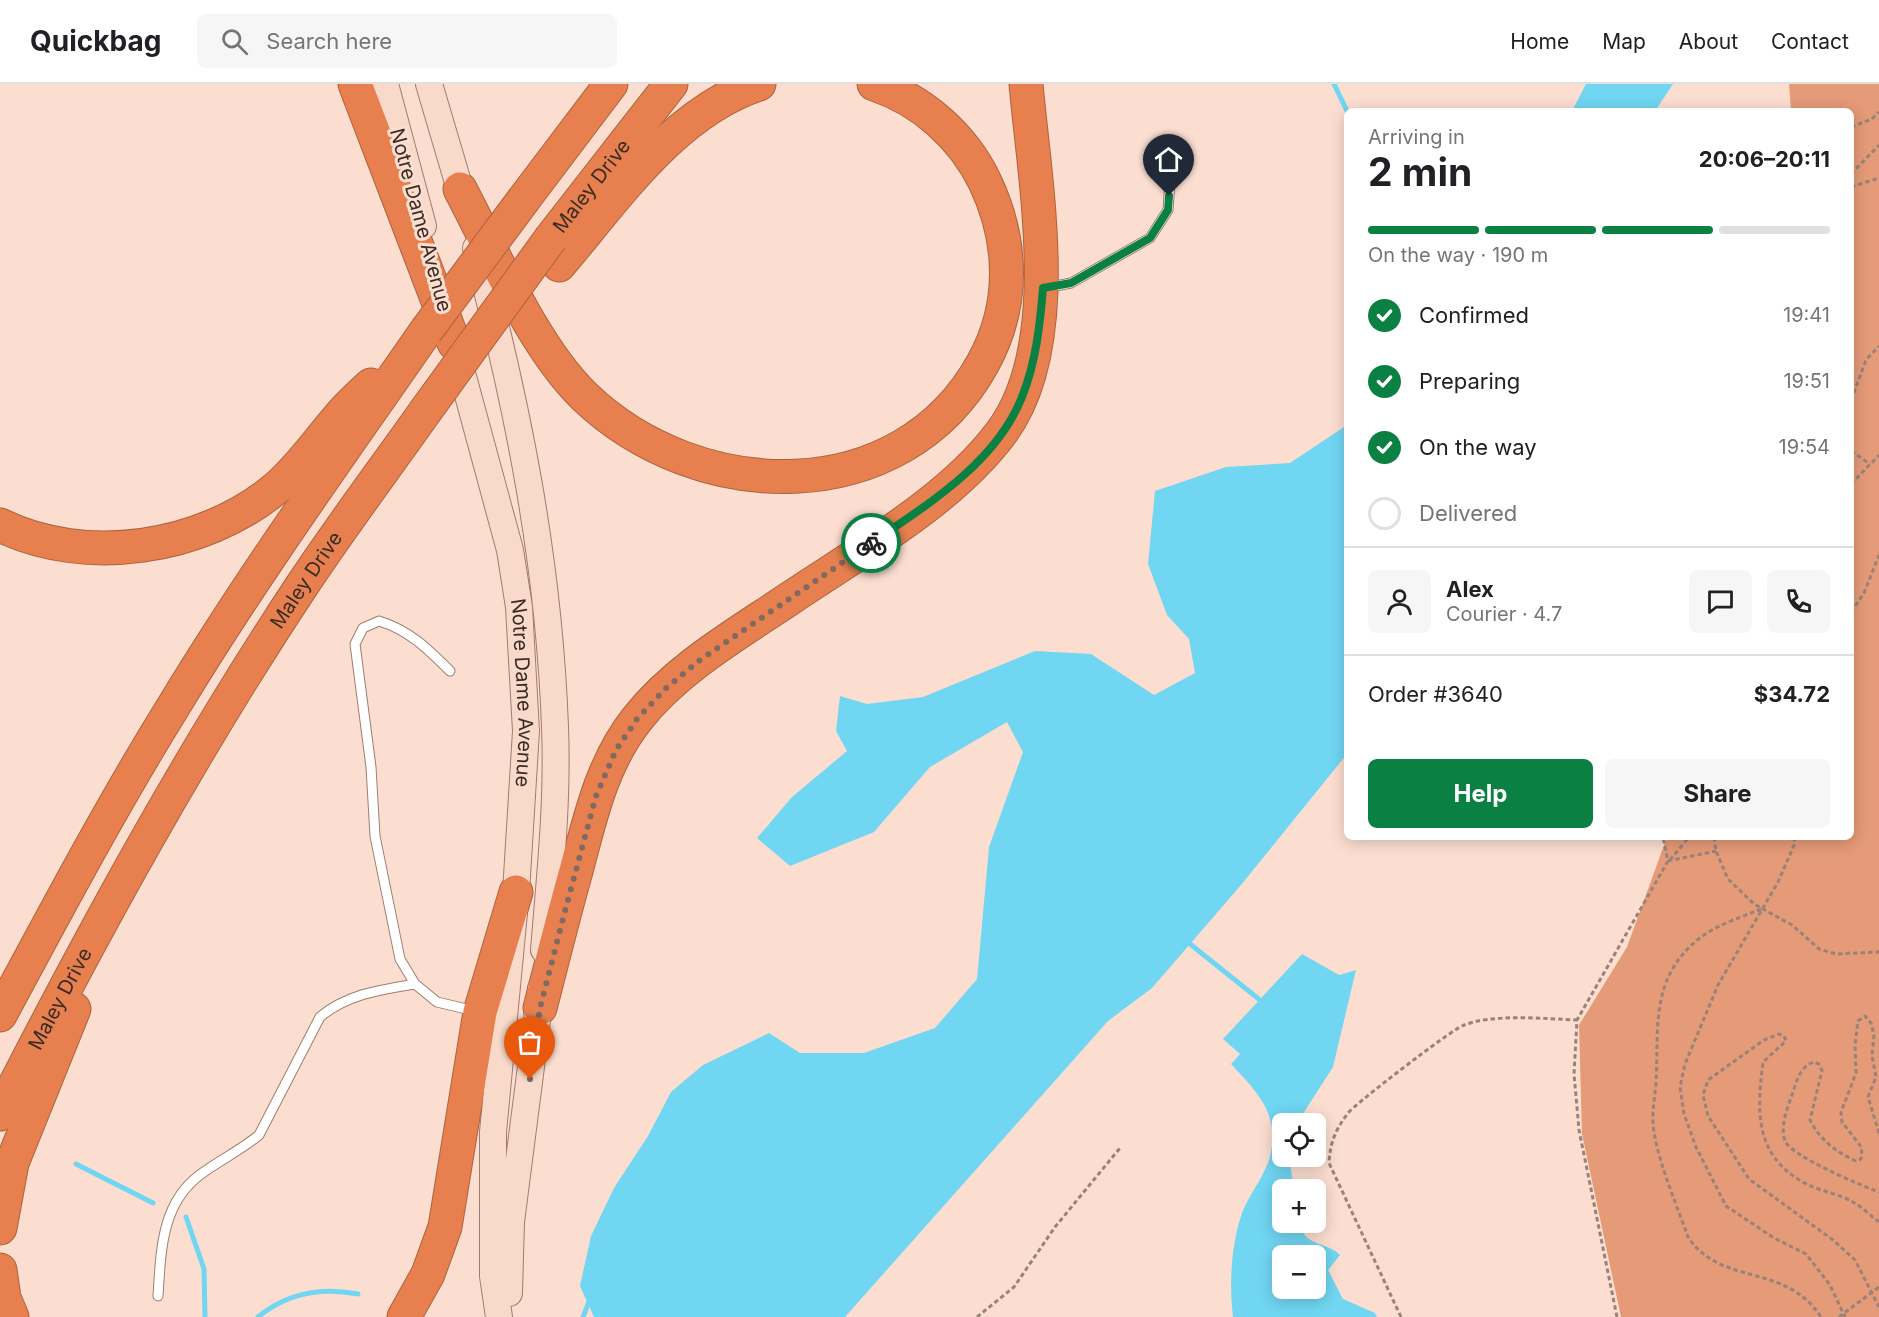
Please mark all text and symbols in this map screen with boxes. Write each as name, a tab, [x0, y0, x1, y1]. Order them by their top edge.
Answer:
search box	[197, 14, 617, 68]
text: Quickbag	[30, 24, 161, 58]
icon: search	[218, 25, 251, 58]
text: Search here	[266, 28, 392, 54]
text: Home	[1510, 29, 1569, 54]
text: Map	[1602, 29, 1646, 54]
text: About	[1679, 29, 1738, 54]
text: Contact	[1771, 29, 1849, 54]
text: Arriving in	[1368, 125, 1465, 149]
street label: Notre Dame Avenue	[385, 126, 457, 314]
street label: Maley Drive	[548, 134, 635, 237]
pin	[1143, 134, 1194, 196]
icon: home	[1152, 143, 1185, 176]
text: 20:06–20:11	[1699, 146, 1830, 172]
text: 2 min	[1368, 148, 1472, 195]
text: On the way · 190 m	[1368, 243, 1548, 267]
icon: check	[1368, 299, 1401, 332]
text: Confirmed	[1419, 302, 1529, 328]
text: 19:41	[1783, 303, 1830, 327]
icon: check	[1368, 365, 1401, 398]
text: Preparing	[1419, 368, 1520, 394]
text: 19:51	[1783, 369, 1830, 393]
icon: check	[1368, 431, 1401, 464]
text: On the way	[1419, 434, 1537, 460]
text: 19:54	[1779, 435, 1830, 459]
text: Delivered	[1419, 500, 1517, 526]
courier	[841, 513, 901, 573]
street label: Maley Drive	[265, 527, 347, 633]
icon: bike	[855, 527, 888, 560]
button: person	[1368, 570, 1431, 633]
button: chat	[1689, 570, 1752, 633]
button: phone	[1767, 570, 1830, 633]
text: Alex	[1446, 576, 1494, 602]
street label: Notre Dame Avenue	[506, 597, 538, 788]
text: Courier · 4.7	[1446, 602, 1562, 626]
text: Order #3640	[1368, 681, 1503, 707]
text: $34.72	[1754, 681, 1830, 707]
button: Help	[1368, 759, 1593, 828]
button: Share	[1605, 759, 1830, 828]
street label: Maley Drive	[23, 944, 97, 1054]
pin	[504, 1017, 555, 1079]
icon: bag	[513, 1026, 546, 1059]
map controls	[1272, 1113, 1326, 1299]
button: locate	[1272, 1113, 1326, 1167]
button: +	[1272, 1179, 1326, 1233]
button: −	[1272, 1245, 1326, 1299]

